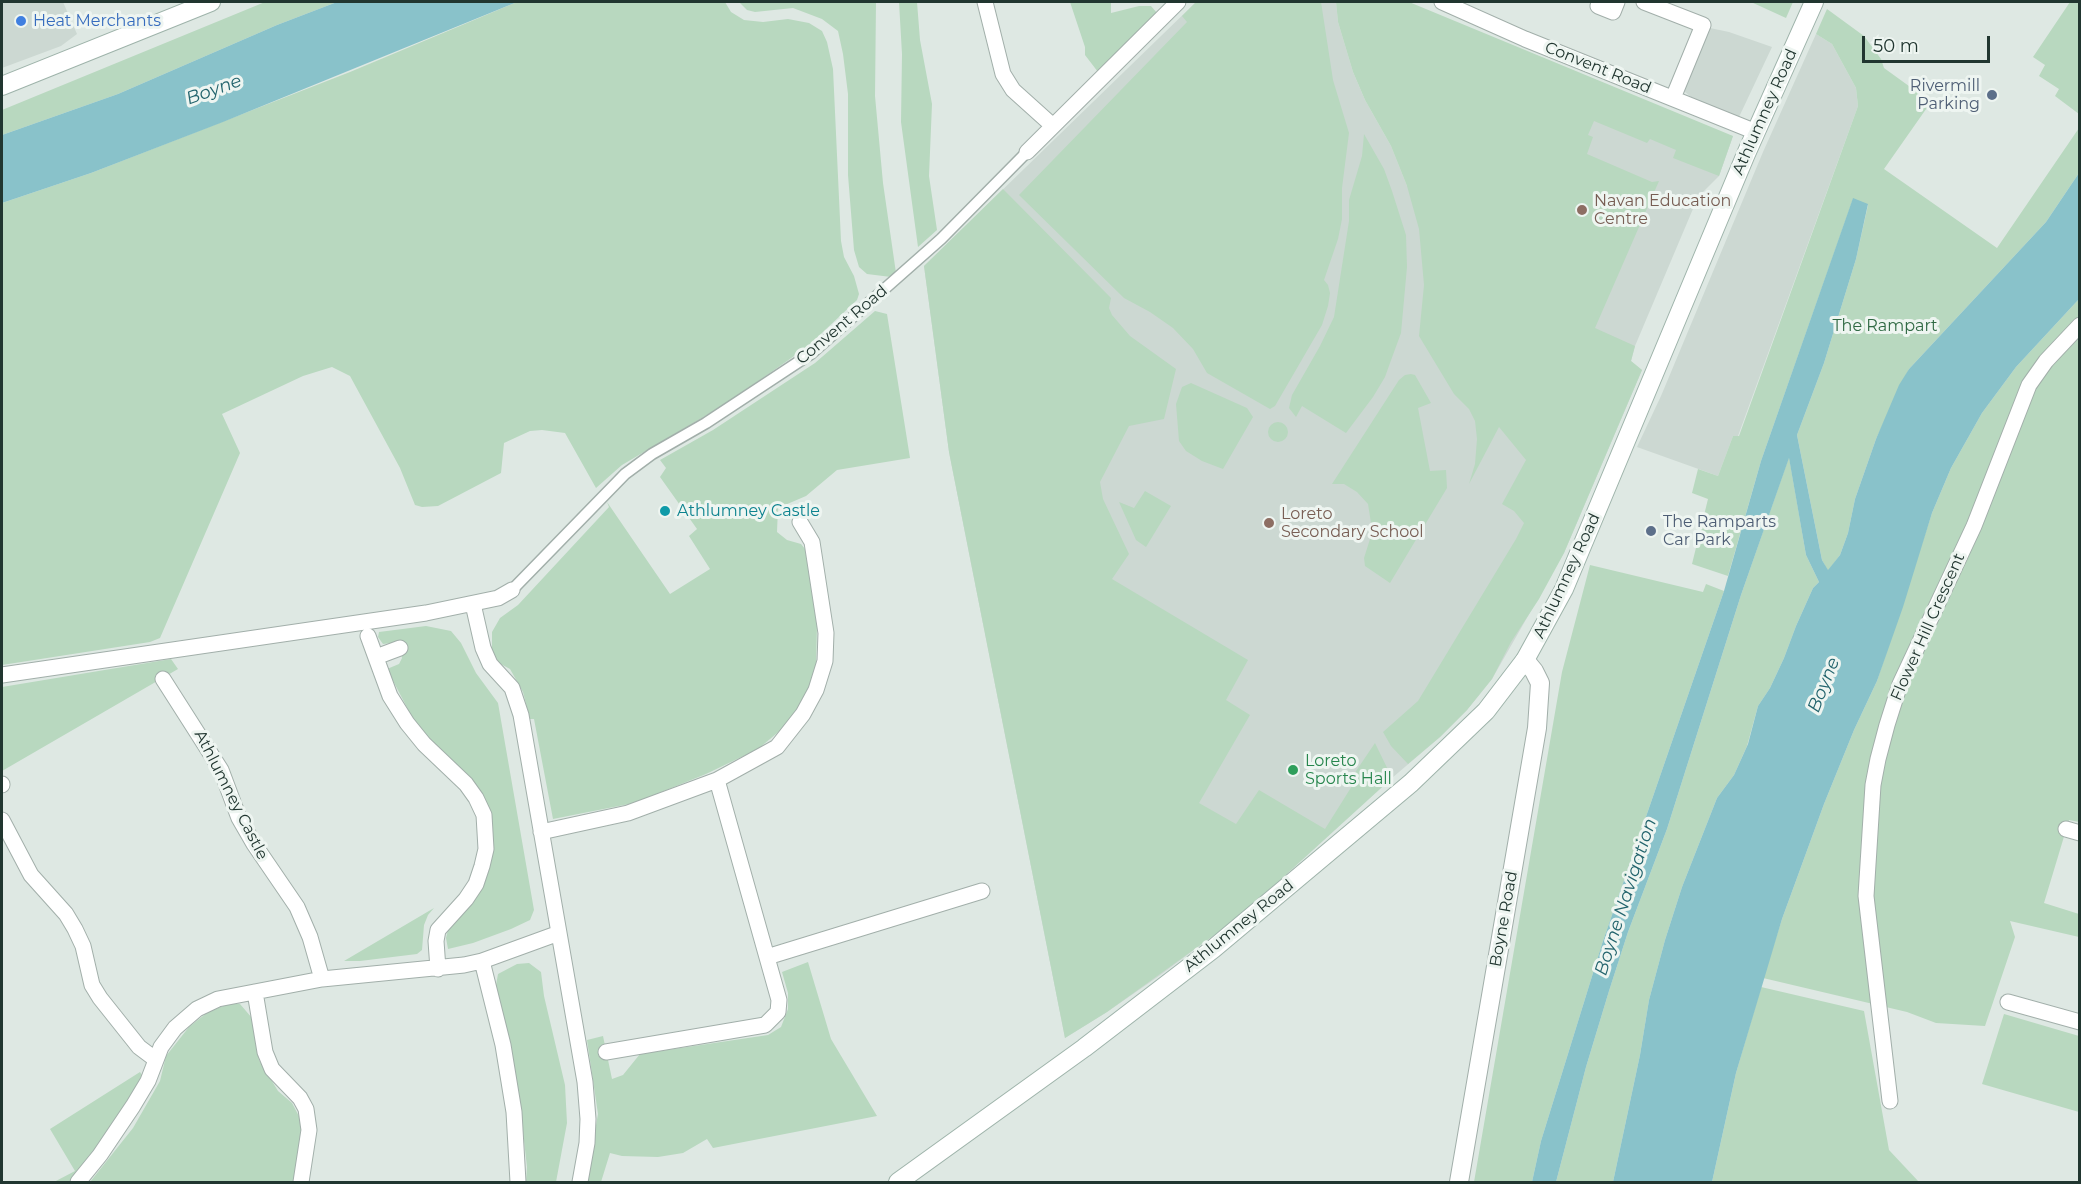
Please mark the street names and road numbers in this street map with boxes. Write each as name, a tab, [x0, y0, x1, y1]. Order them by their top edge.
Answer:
street label: Convent Road	[1542, 38, 1654, 98]
street label: Athlumney Road	[1729, 46, 1801, 178]
street label: Convent Road	[793, 281, 891, 369]
street label: Athlumney Road	[1530, 510, 1604, 642]
street label: Flower Hill Crescent	[1887, 550, 1969, 704]
street label: Athlumney Castle	[190, 727, 272, 863]
street label: Boyne Road	[1486, 870, 1522, 968]
street label: Athlumney Road	[1180, 876, 1298, 976]

